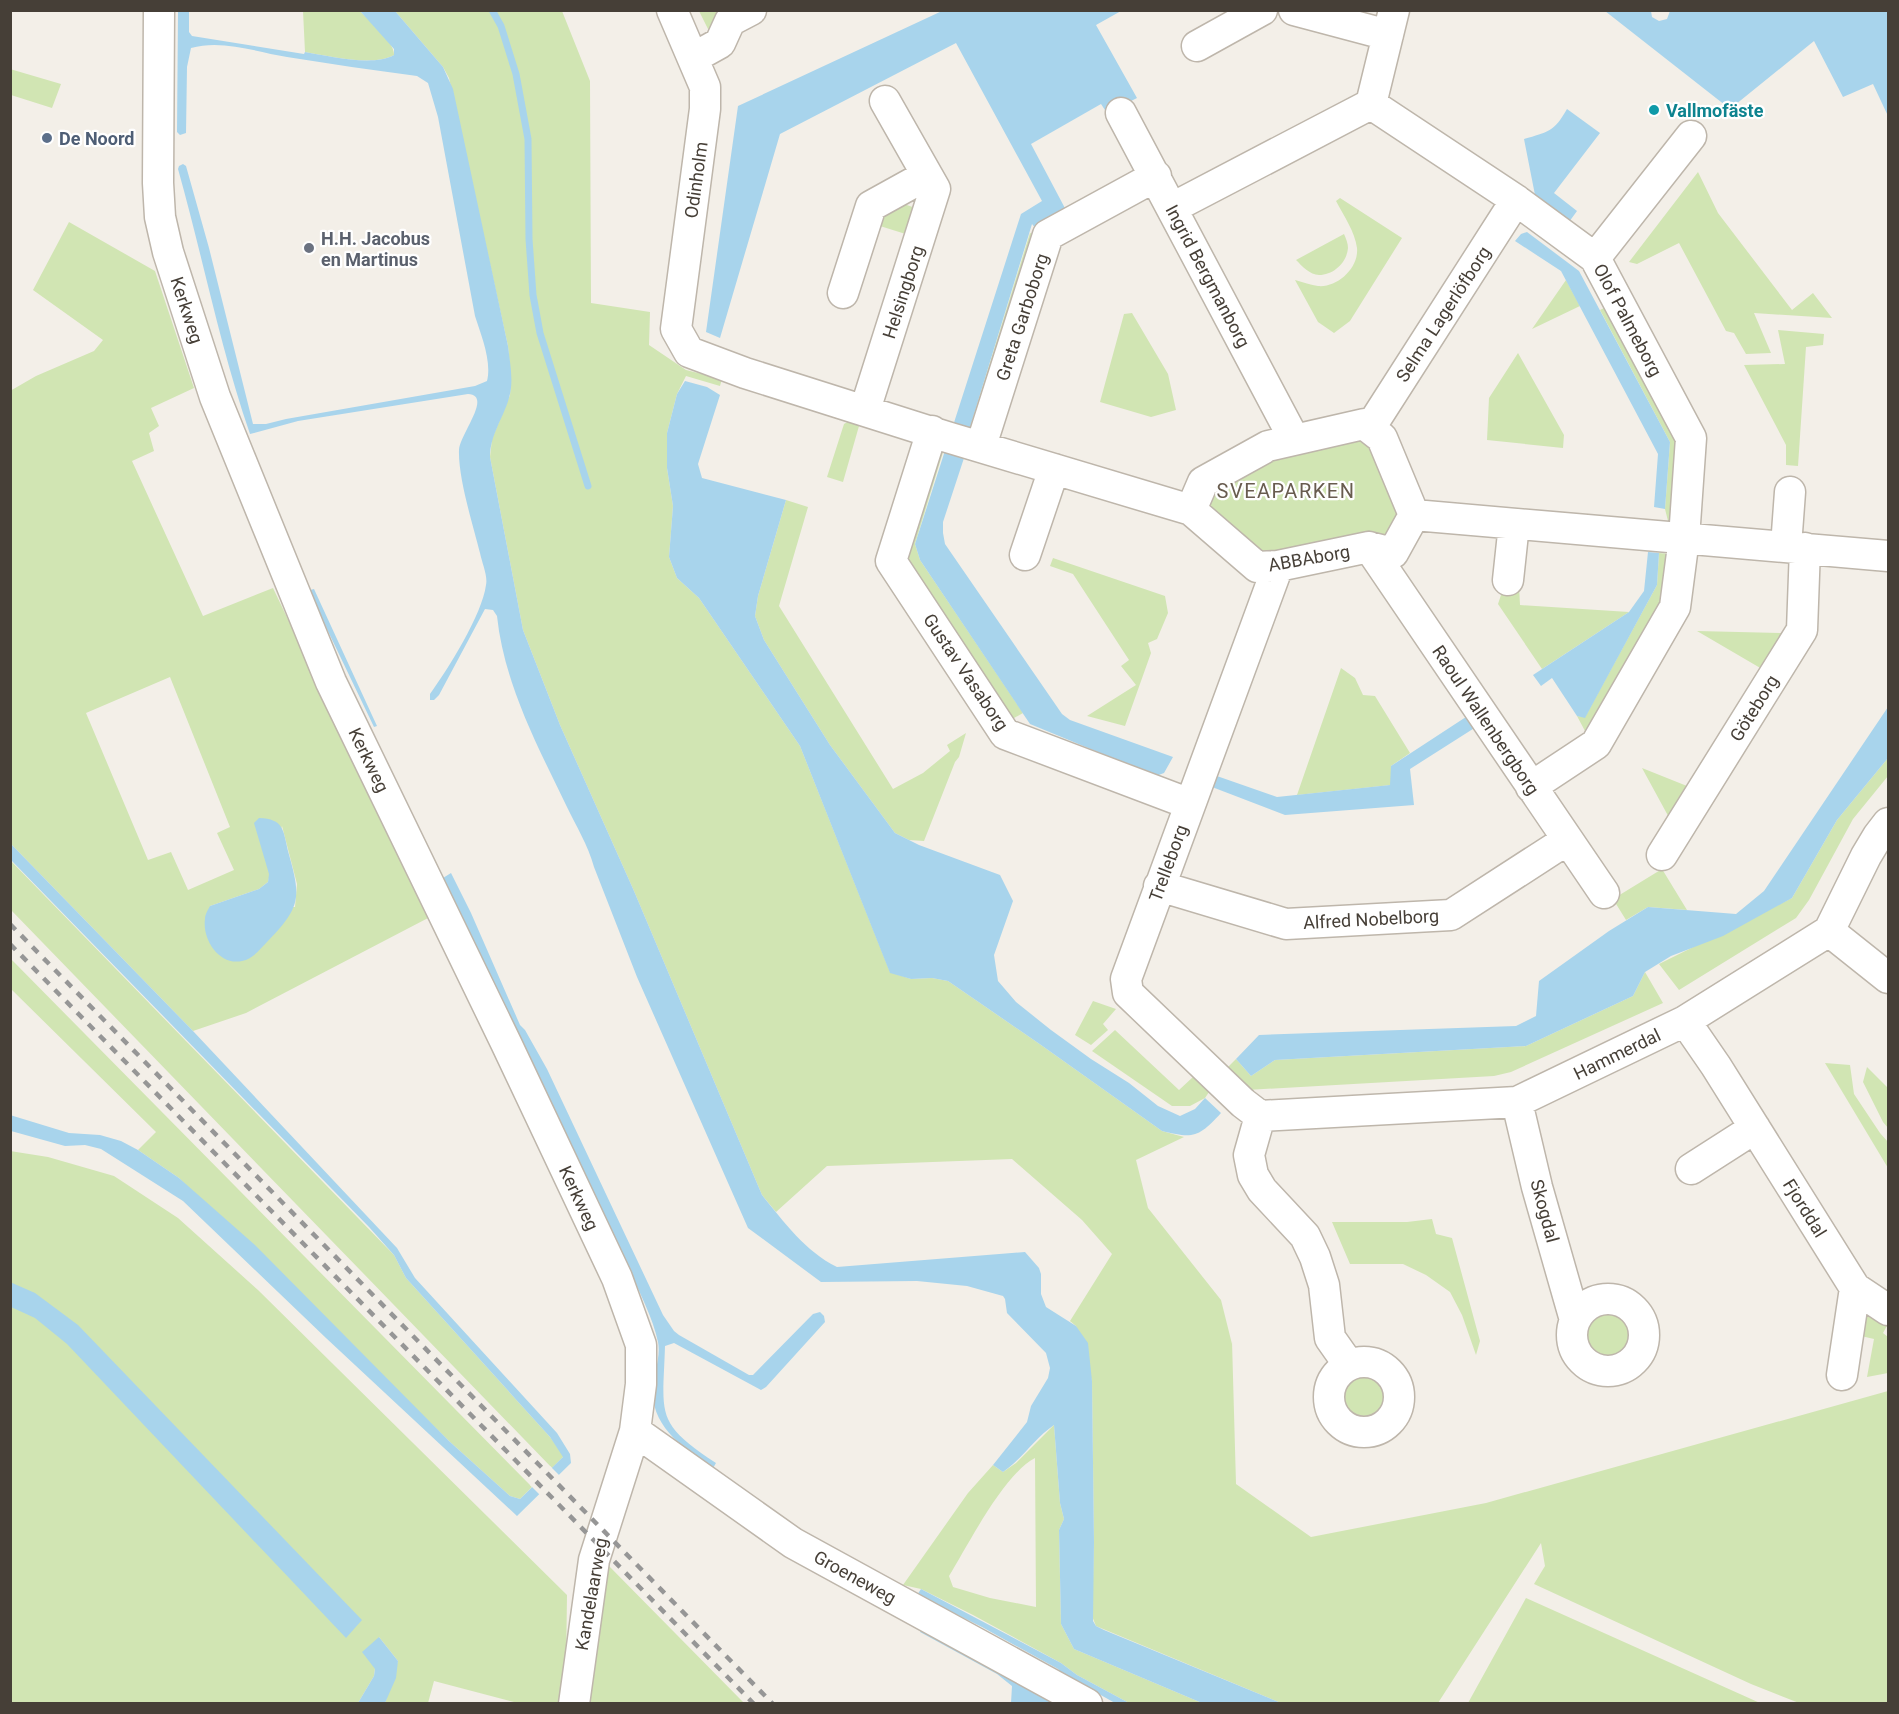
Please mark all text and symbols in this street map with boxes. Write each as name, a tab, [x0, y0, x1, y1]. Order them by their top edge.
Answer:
place label: Vallmofäste	[1666, 100, 1764, 121]
marker: Vallmofäste	[1647, 103, 1661, 117]
place label: De Noord	[59, 128, 134, 149]
marker: De Noord	[40, 131, 54, 145]
street label: Odinholm	[680, 140, 712, 220]
street label: Ingrid Bergmanborg	[1161, 201, 1255, 351]
place label: H.H. Jacobus en Martinus	[321, 228, 430, 270]
marker: H.H. Jacobus en Martinus	[302, 241, 316, 255]
street label: Selma Lagerlöfborg	[1391, 242, 1495, 386]
street label: Helsingborg	[878, 243, 928, 341]
street label: Greta Garboborg	[991, 251, 1053, 383]
street label: Olof Palmeborg	[1589, 260, 1667, 380]
street label: Kerkweg	[166, 274, 208, 346]
district label: SVEAPARKEN	[1217, 479, 1355, 503]
street label: ABBAborg	[1267, 541, 1351, 575]
street label: Gustav Vasaborg	[919, 610, 1013, 734]
street label: Raoul Wallenbergborg	[1428, 641, 1544, 799]
street label: Göteborg	[1725, 671, 1783, 745]
street label: Kerkweg	[344, 724, 394, 796]
street label: Trelleborg	[1144, 822, 1192, 904]
street label: Alfred Nobelborg	[1303, 905, 1439, 933]
street label: Hammerdal	[1570, 1024, 1664, 1084]
street label: Kerkweg	[555, 1162, 603, 1234]
street label: Fjorddal	[1779, 1175, 1831, 1241]
street label: Skogdal	[1527, 1177, 1563, 1245]
street label: Kandelaarweg	[571, 1536, 611, 1652]
street label: Groeneweg	[810, 1546, 900, 1608]

